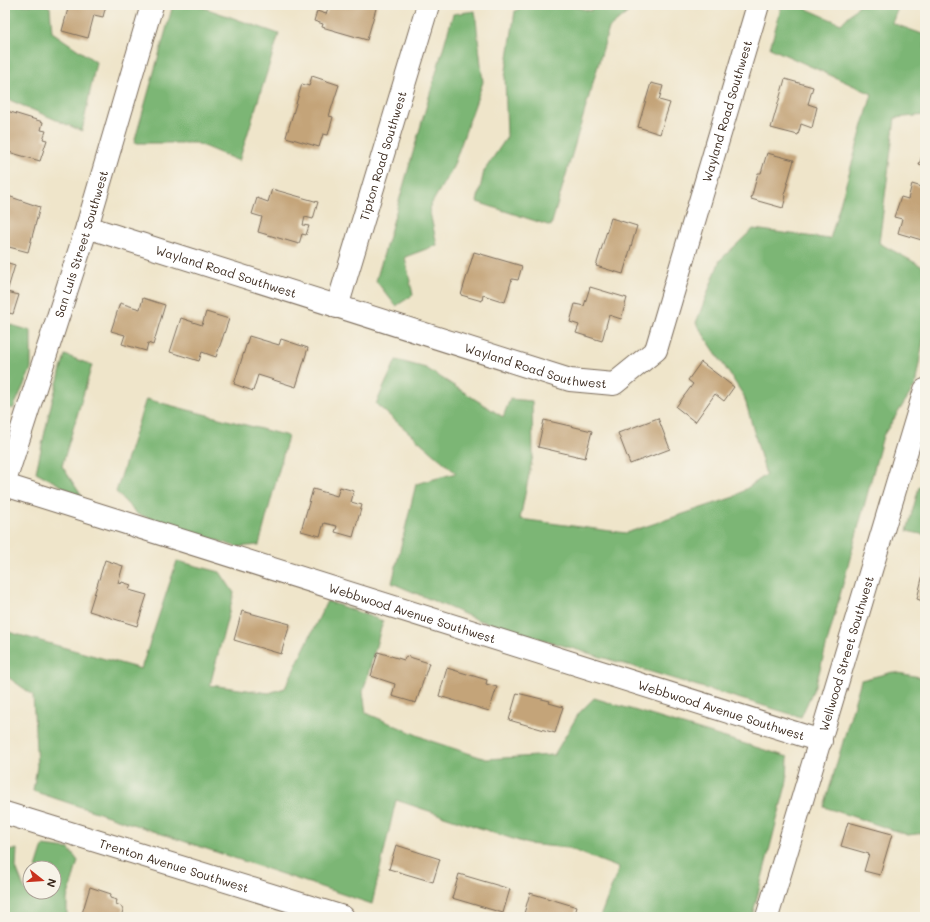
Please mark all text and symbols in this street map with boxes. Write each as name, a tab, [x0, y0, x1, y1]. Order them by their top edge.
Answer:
street label: Wayland Road Southwest	[698, 38, 755, 184]
street label: Tipton Road Southwest	[355, 89, 410, 223]
street label: San Luis Street Southwest	[50, 168, 111, 320]
street label: Wayland Road Southwest	[154, 241, 299, 301]
street label: Wayland Road Southwest	[463, 339, 607, 391]
street label: Wellwood Street Southwest	[815, 574, 877, 733]
street label: Webbwood Avenue Southwest	[327, 579, 498, 647]
street label: Webbwood Avenue Southwest	[636, 676, 807, 744]
street label: Trenton Avenue Southwest	[97, 835, 251, 896]
north arrow	[22, 860, 62, 900]
text: N	[44, 877, 60, 889]

